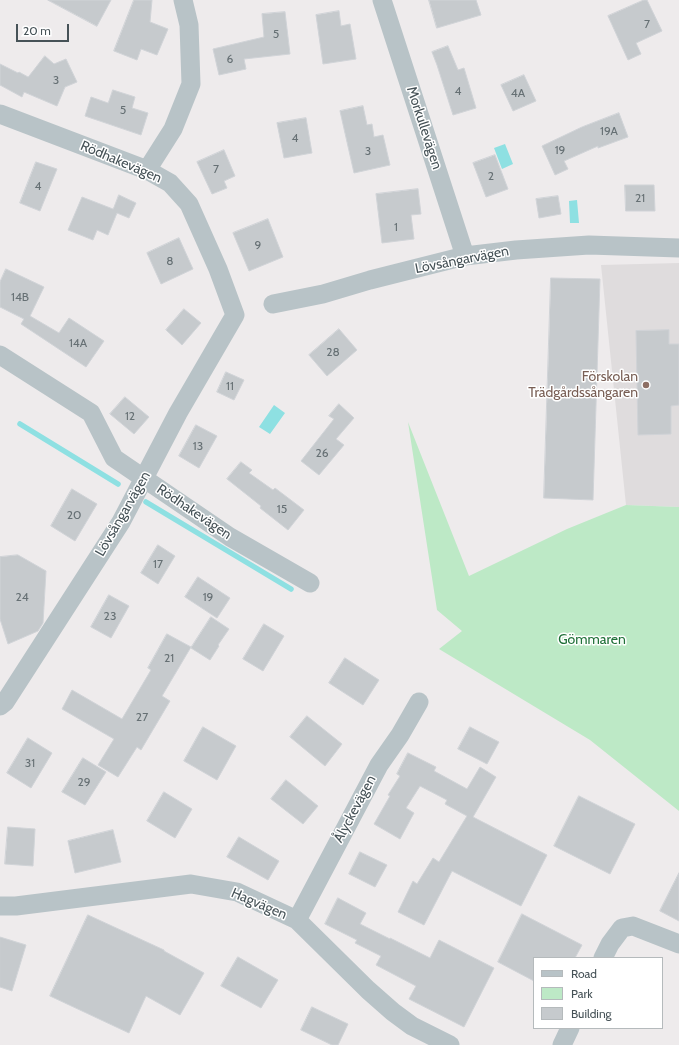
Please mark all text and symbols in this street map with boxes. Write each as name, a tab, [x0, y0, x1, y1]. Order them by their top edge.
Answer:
scale bar	[18, 16, 71, 42]
house number: 7	[644, 17, 650, 31]
text: 20 m	[23, 23, 51, 38]
house number: 5	[273, 27, 279, 41]
house number: 6	[227, 52, 233, 66]
house number: 3	[53, 73, 59, 87]
street label: Morkullevägen	[403, 84, 445, 172]
house number: 4	[455, 84, 461, 98]
house number: 4A	[511, 86, 525, 100]
house number: 5	[120, 103, 126, 117]
house number: 19A	[600, 124, 618, 138]
house number: 4	[292, 131, 298, 145]
street label: Rödhakevägen	[78, 137, 164, 187]
house number: 19	[555, 143, 565, 157]
house number: 3	[365, 144, 371, 158]
house number: 7	[213, 162, 219, 176]
house number: 2	[488, 169, 494, 183]
house number: 4	[35, 179, 41, 193]
house number: 21	[635, 191, 645, 205]
house number: 1	[394, 220, 398, 234]
house number: 9	[255, 238, 261, 252]
street label: Lövsångarvägen	[414, 243, 510, 277]
house number: 8	[166, 254, 174, 268]
house number: 14B	[11, 290, 29, 304]
house number: 14A	[69, 336, 87, 350]
house number: 28	[326, 345, 340, 359]
place label: Förskolan Trädgårdssångaren	[528, 369, 638, 402]
house number: 11	[226, 379, 234, 393]
marker: Förskolan Trädgårdssångaren	[641, 380, 651, 390]
house number: 12	[125, 409, 135, 423]
house number: 13	[193, 439, 203, 453]
house number: 26	[315, 446, 329, 460]
street label: Lövsångarvägen	[92, 469, 154, 559]
street label: Rödhakevägen	[153, 481, 235, 543]
house number: 15	[277, 502, 287, 516]
house number: 20	[67, 508, 81, 522]
house number: 17	[153, 557, 163, 571]
house number: 24	[15, 590, 29, 604]
house number: 19	[203, 590, 213, 604]
house number: 23	[104, 609, 116, 623]
park label: Gömmaren	[558, 632, 626, 648]
house number: 21	[164, 651, 174, 665]
house number: 27	[136, 710, 148, 724]
house number: 31	[25, 756, 35, 770]
street label: Ålyckevägen	[330, 773, 380, 845]
house number: 29	[77, 775, 91, 789]
street label: Hagvägen	[229, 885, 289, 923]
legend	[533, 957, 663, 1029]
text: Road	[571, 966, 597, 981]
text: Park	[571, 986, 593, 1001]
text: Building	[571, 1006, 612, 1021]

